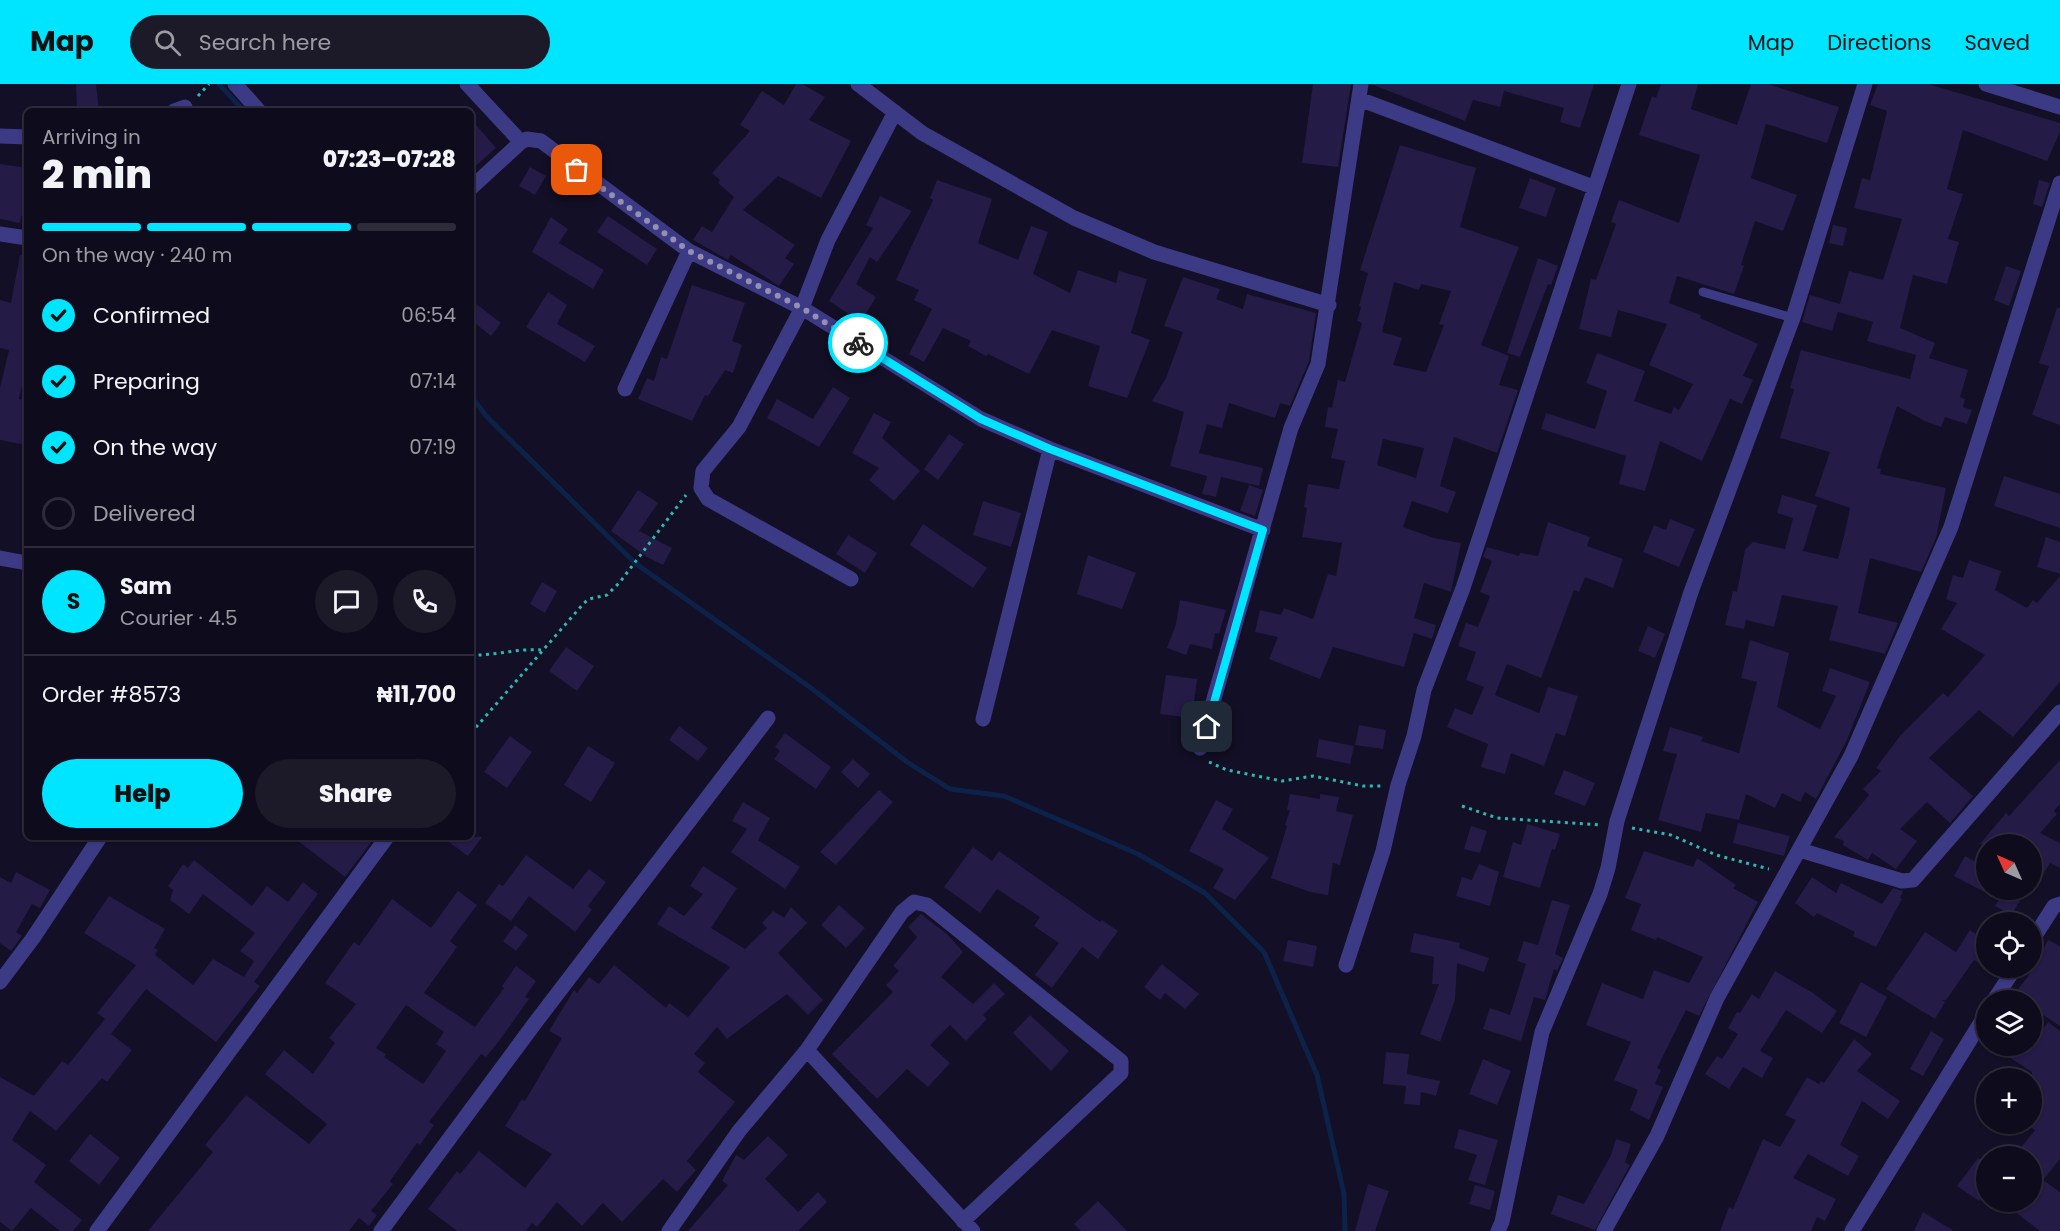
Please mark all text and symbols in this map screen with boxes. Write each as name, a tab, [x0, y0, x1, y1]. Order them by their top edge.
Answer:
search box	[130, 15, 550, 69]
text: Map	[30, 22, 94, 61]
icon: search	[151, 26, 184, 59]
text: Search here	[199, 27, 331, 58]
text: Map	[1748, 28, 1794, 57]
text: Directions	[1827, 28, 1931, 57]
text: Saved	[1964, 28, 2030, 57]
text: Arriving in	[42, 123, 141, 151]
text: 07:23–07:28	[323, 144, 456, 175]
pin	[551, 144, 602, 195]
text: 2 min	[42, 147, 152, 202]
icon: bag	[560, 153, 593, 186]
text: On the way · 240 m	[42, 241, 232, 269]
icon: check	[42, 299, 75, 332]
text: Confirmed	[93, 300, 210, 331]
text: 06:54	[401, 301, 456, 329]
courier	[828, 313, 888, 373]
icon: bike	[842, 327, 875, 360]
icon: check	[42, 365, 75, 398]
text: Preparing	[93, 366, 200, 397]
text: 07:14	[409, 367, 456, 395]
icon: check	[42, 431, 75, 464]
text: On the way	[93, 432, 217, 463]
text: 07:19	[409, 433, 456, 461]
text: Delivered	[93, 498, 196, 529]
button: chat	[315, 570, 378, 633]
button: phone	[393, 570, 456, 633]
text: Sam	[120, 571, 172, 602]
text: S	[67, 586, 80, 617]
text: Courier · 4.5	[120, 604, 238, 632]
text: Order #8573	[42, 679, 181, 710]
text: ₦11,700	[377, 679, 456, 710]
pin	[1181, 701, 1232, 752]
icon: home	[1190, 710, 1223, 743]
button: Help	[42, 759, 243, 828]
button: Share	[255, 759, 456, 828]
north arrow	[1976, 834, 2042, 900]
map controls	[1976, 834, 2042, 1212]
button: locate	[1976, 912, 2042, 978]
button: layers	[1976, 990, 2042, 1056]
button: +	[1976, 1068, 2042, 1134]
button: −	[1976, 1146, 2042, 1212]

